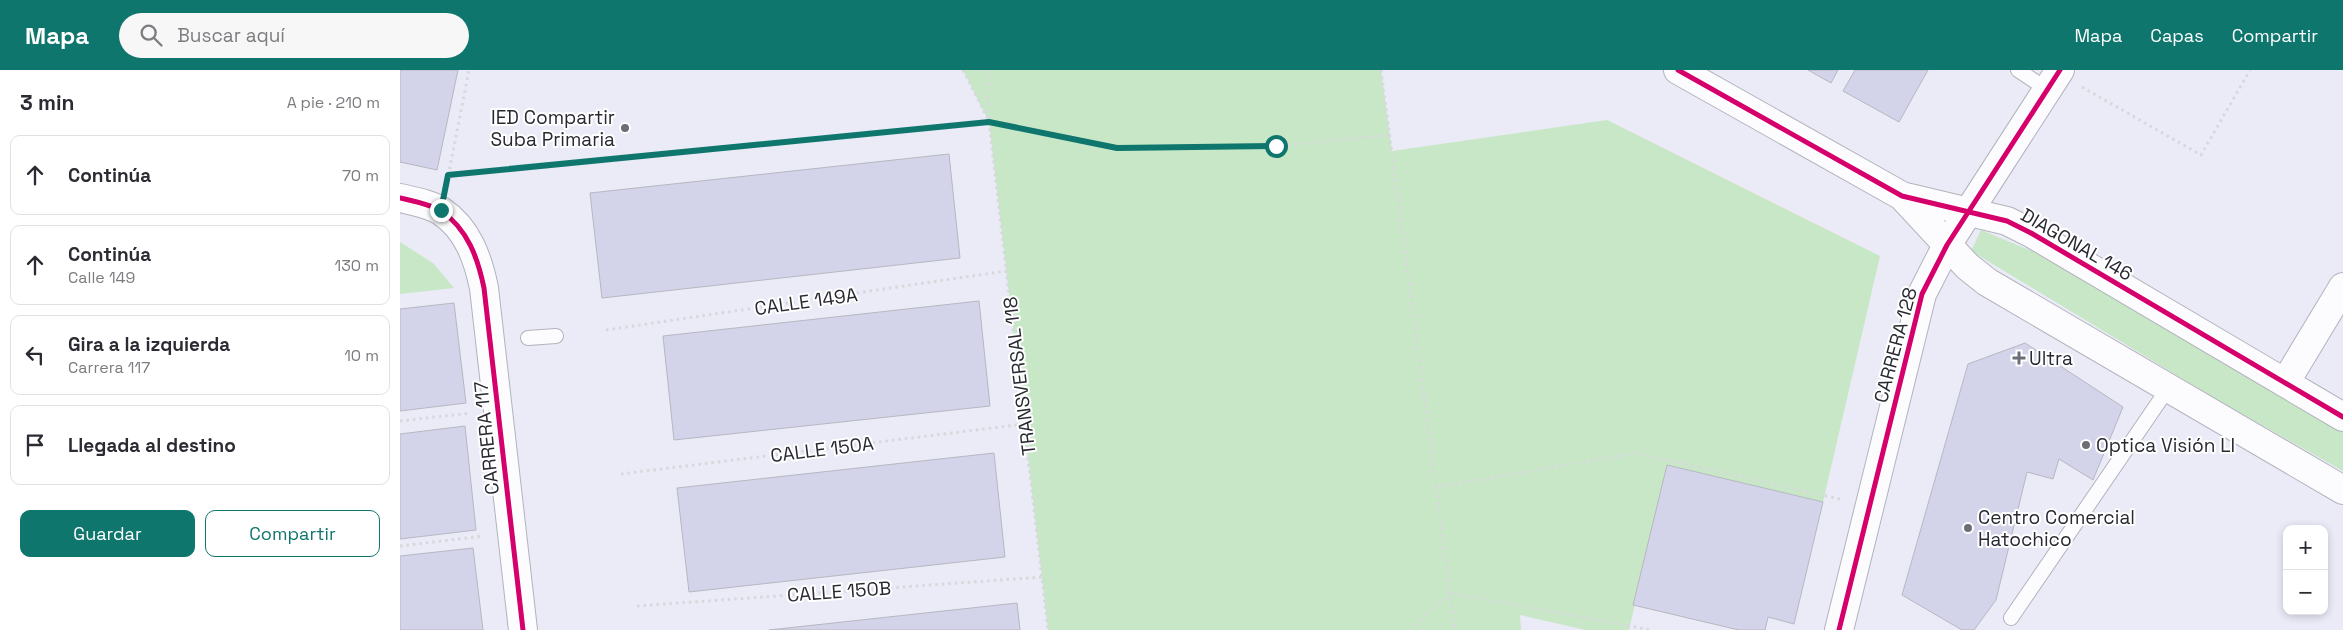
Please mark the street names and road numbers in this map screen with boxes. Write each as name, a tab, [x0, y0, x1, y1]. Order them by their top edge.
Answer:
street label: DIAGONAL 146	[2016, 202, 2137, 287]
street label: CALLE 149A	[753, 282, 859, 321]
street label: CARRERA 128	[1868, 285, 1923, 406]
street label: TRANSVERSAL 118	[997, 295, 1042, 457]
street label: CARRERA 117	[468, 380, 505, 496]
street label: CALLE 150A	[769, 431, 875, 468]
street label: CALLE 150B	[786, 575, 892, 608]

